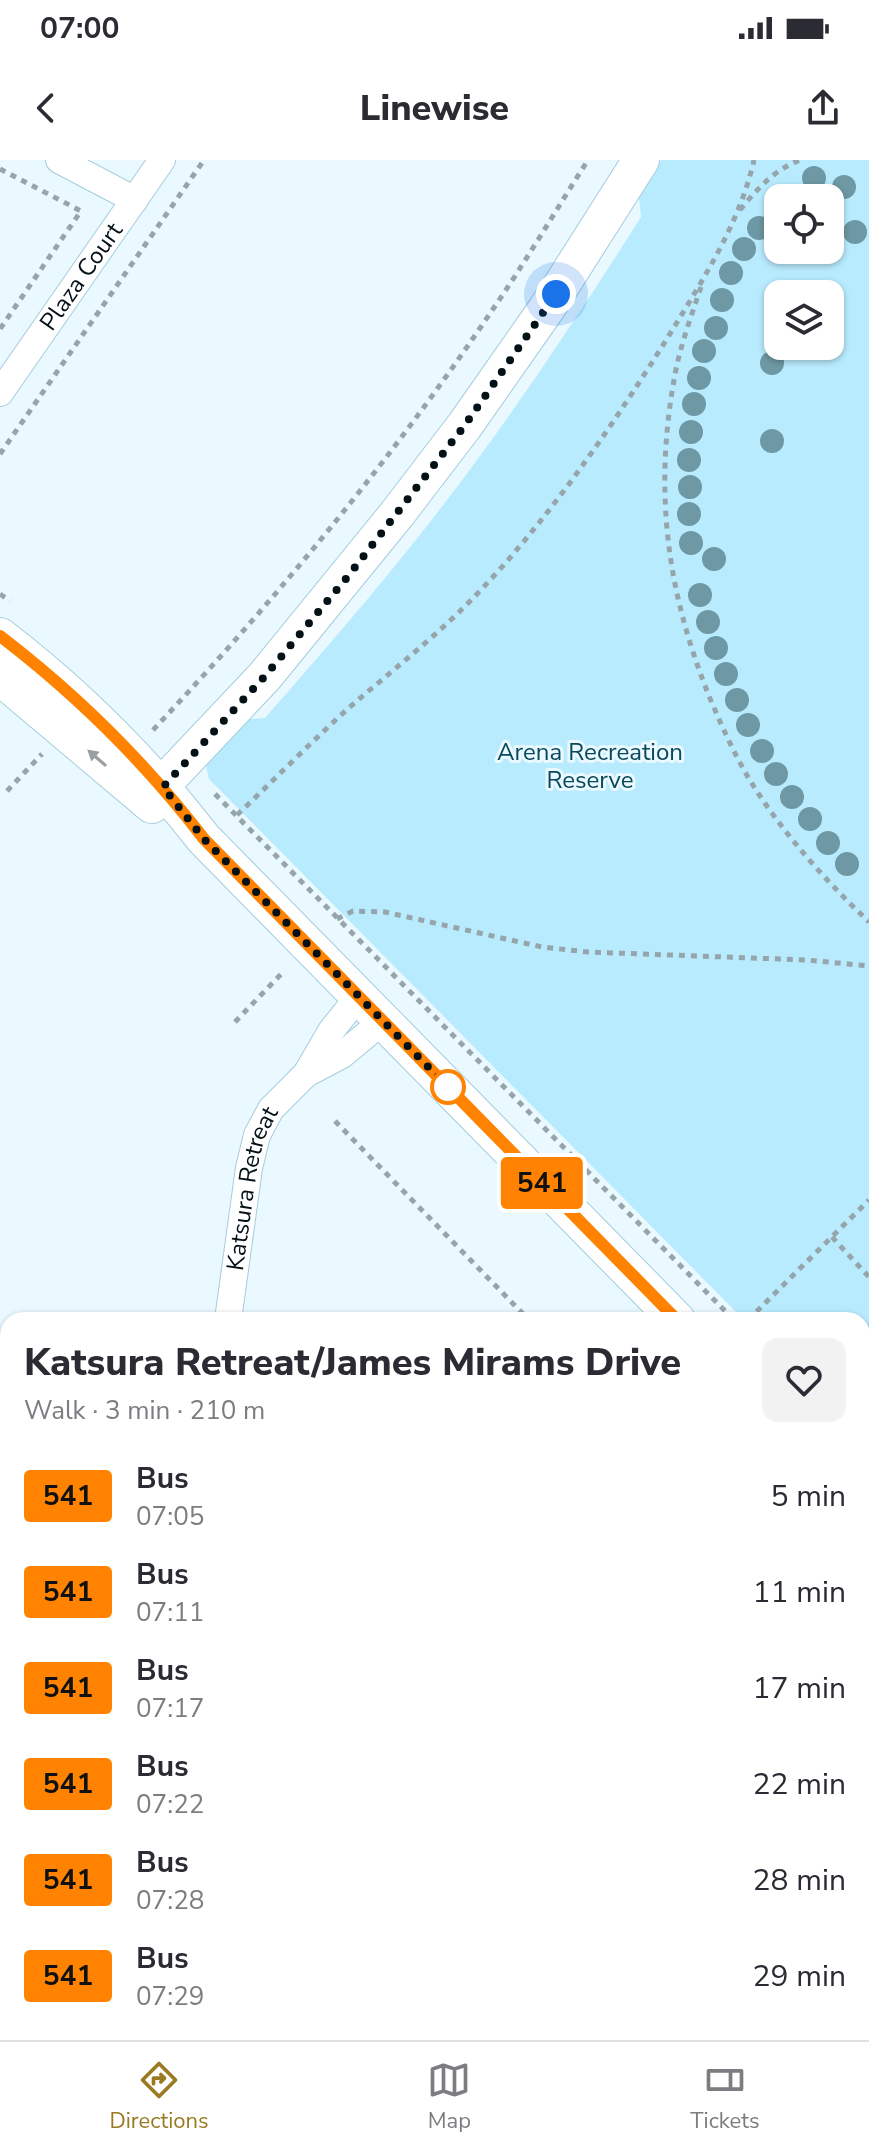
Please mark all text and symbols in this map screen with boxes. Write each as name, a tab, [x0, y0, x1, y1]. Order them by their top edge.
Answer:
text: 07:00	[40, 8, 119, 49]
text: Linewise	[360, 84, 509, 133]
icon: back	[24, 86, 68, 130]
icon: share	[801, 86, 845, 130]
map controls	[764, 184, 844, 360]
button: locate	[764, 184, 844, 264]
street label: Plaza Court	[32, 216, 130, 337]
your location	[536, 274, 576, 314]
button: layers	[764, 280, 844, 360]
park label: Arena Recreation Reserve	[497, 736, 683, 796]
one-way arrow	[88, 749, 107, 767]
unlabelled marker	[431, 1070, 465, 1104]
street label: Katsura Retreat	[219, 1100, 286, 1273]
line badge: 541	[496, 1157, 588, 1209]
text: 541	[517, 1164, 567, 1202]
text: Katsura Retreat/James Mirams Drive	[24, 1337, 681, 1388]
button: heart	[762, 1338, 846, 1422]
text: Walk · 3 min · 210 m	[24, 1393, 265, 1428]
text: Bus	[136, 1458, 189, 1499]
text: 5 min	[771, 1476, 846, 1517]
text: 541	[43, 1477, 93, 1515]
text: 07:05	[136, 1499, 204, 1534]
text: Bus	[136, 1554, 189, 1595]
text: 11 min	[753, 1572, 846, 1613]
text: 541	[43, 1573, 93, 1611]
text: 07:11	[136, 1595, 204, 1630]
text: Bus	[136, 1650, 189, 1691]
text: 17 min	[753, 1668, 846, 1709]
text: 541	[43, 1669, 93, 1707]
text: 07:17	[136, 1691, 204, 1726]
text: Bus	[136, 1746, 189, 1787]
text: 22 min	[753, 1764, 846, 1805]
text: 541	[43, 1765, 93, 1803]
text: 07:22	[136, 1787, 204, 1822]
text: Bus	[136, 1842, 189, 1883]
text: 28 min	[753, 1860, 846, 1901]
text: 541	[43, 1861, 93, 1899]
text: 07:28	[136, 1883, 204, 1918]
text: Bus	[136, 1938, 189, 1979]
text: 29 min	[753, 1956, 846, 1997]
text: 541	[43, 1957, 93, 1995]
text: 07:29	[136, 1979, 204, 2014]
tab: Directions	[109, 2058, 209, 2136]
tab: Map	[427, 2058, 471, 2136]
tab: Tickets	[690, 2058, 760, 2136]

